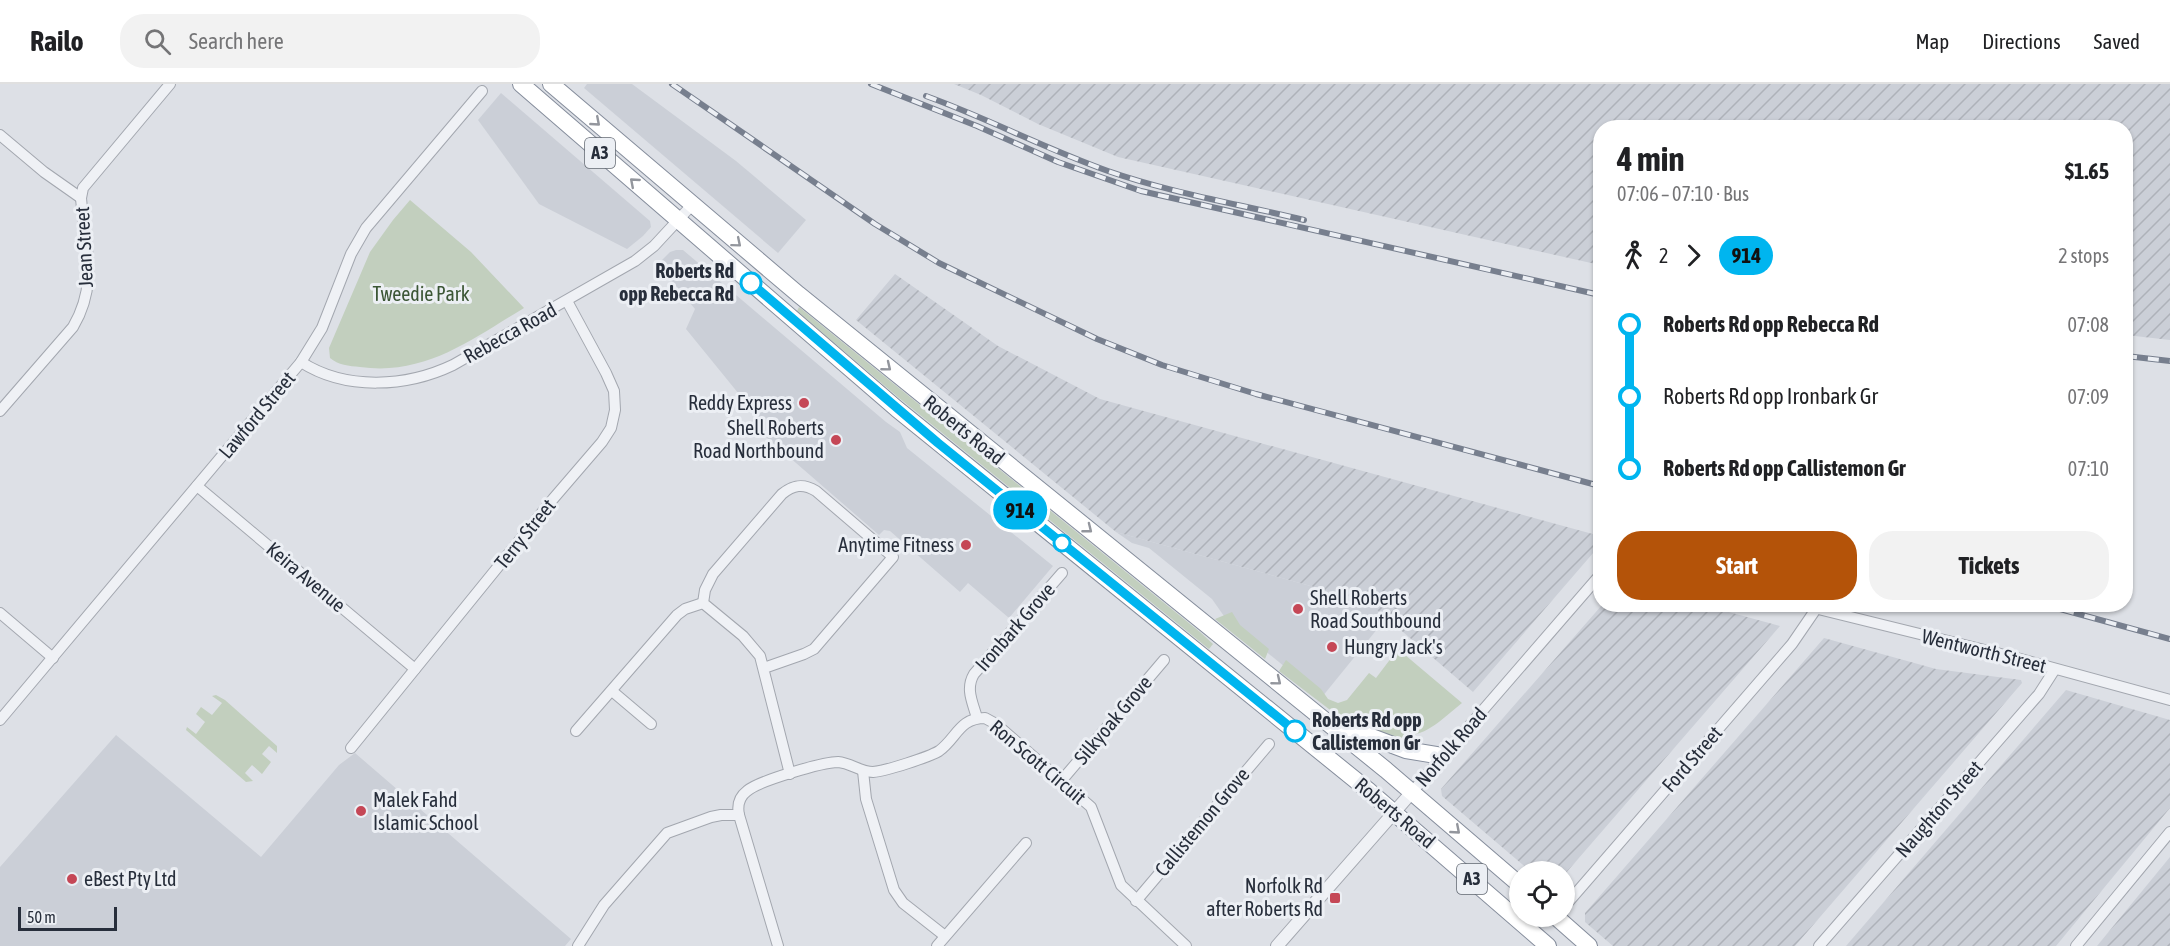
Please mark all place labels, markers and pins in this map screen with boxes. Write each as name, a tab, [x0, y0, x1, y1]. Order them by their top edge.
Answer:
place label: Roberts Rd opp Rebecca Rd	[619, 259, 734, 305]
marker: Roberts Rd opp Rebecca Rd	[740, 272, 762, 294]
place label: Reddy Express	[688, 391, 792, 414]
marker: Reddy Express	[797, 396, 811, 410]
place label: Shell Roberts Road Northbound	[693, 416, 824, 462]
marker: Shell Roberts Road Northbound	[829, 433, 843, 447]
place label: Anytime Fitness	[838, 533, 954, 556]
unlabelled marker	[1053, 534, 1071, 552]
marker: Anytime Fitness	[959, 538, 973, 552]
place label: Shell Roberts Road Southbound	[1310, 586, 1442, 632]
marker: Shell Roberts Road Southbound	[1291, 602, 1305, 616]
place label: Hungry Jack's	[1344, 635, 1443, 658]
marker: Hungry Jack's	[1325, 640, 1339, 654]
place label: Roberts Rd opp Callistemon Gr	[1312, 708, 1422, 754]
marker: Roberts Rd opp Callistemon Gr	[1284, 720, 1306, 742]
place label: Malek Fahd Islamic School	[373, 788, 479, 834]
marker: Malek Fahd Islamic School	[354, 804, 368, 818]
place label: eBest Pty Ltd	[84, 867, 177, 890]
marker: eBest Pty Ltd	[65, 872, 79, 886]
place label: Norfolk Rd after Roberts Rd	[1206, 874, 1323, 920]
marker: Norfolk Rd after Roberts Rd	[1328, 891, 1342, 905]

